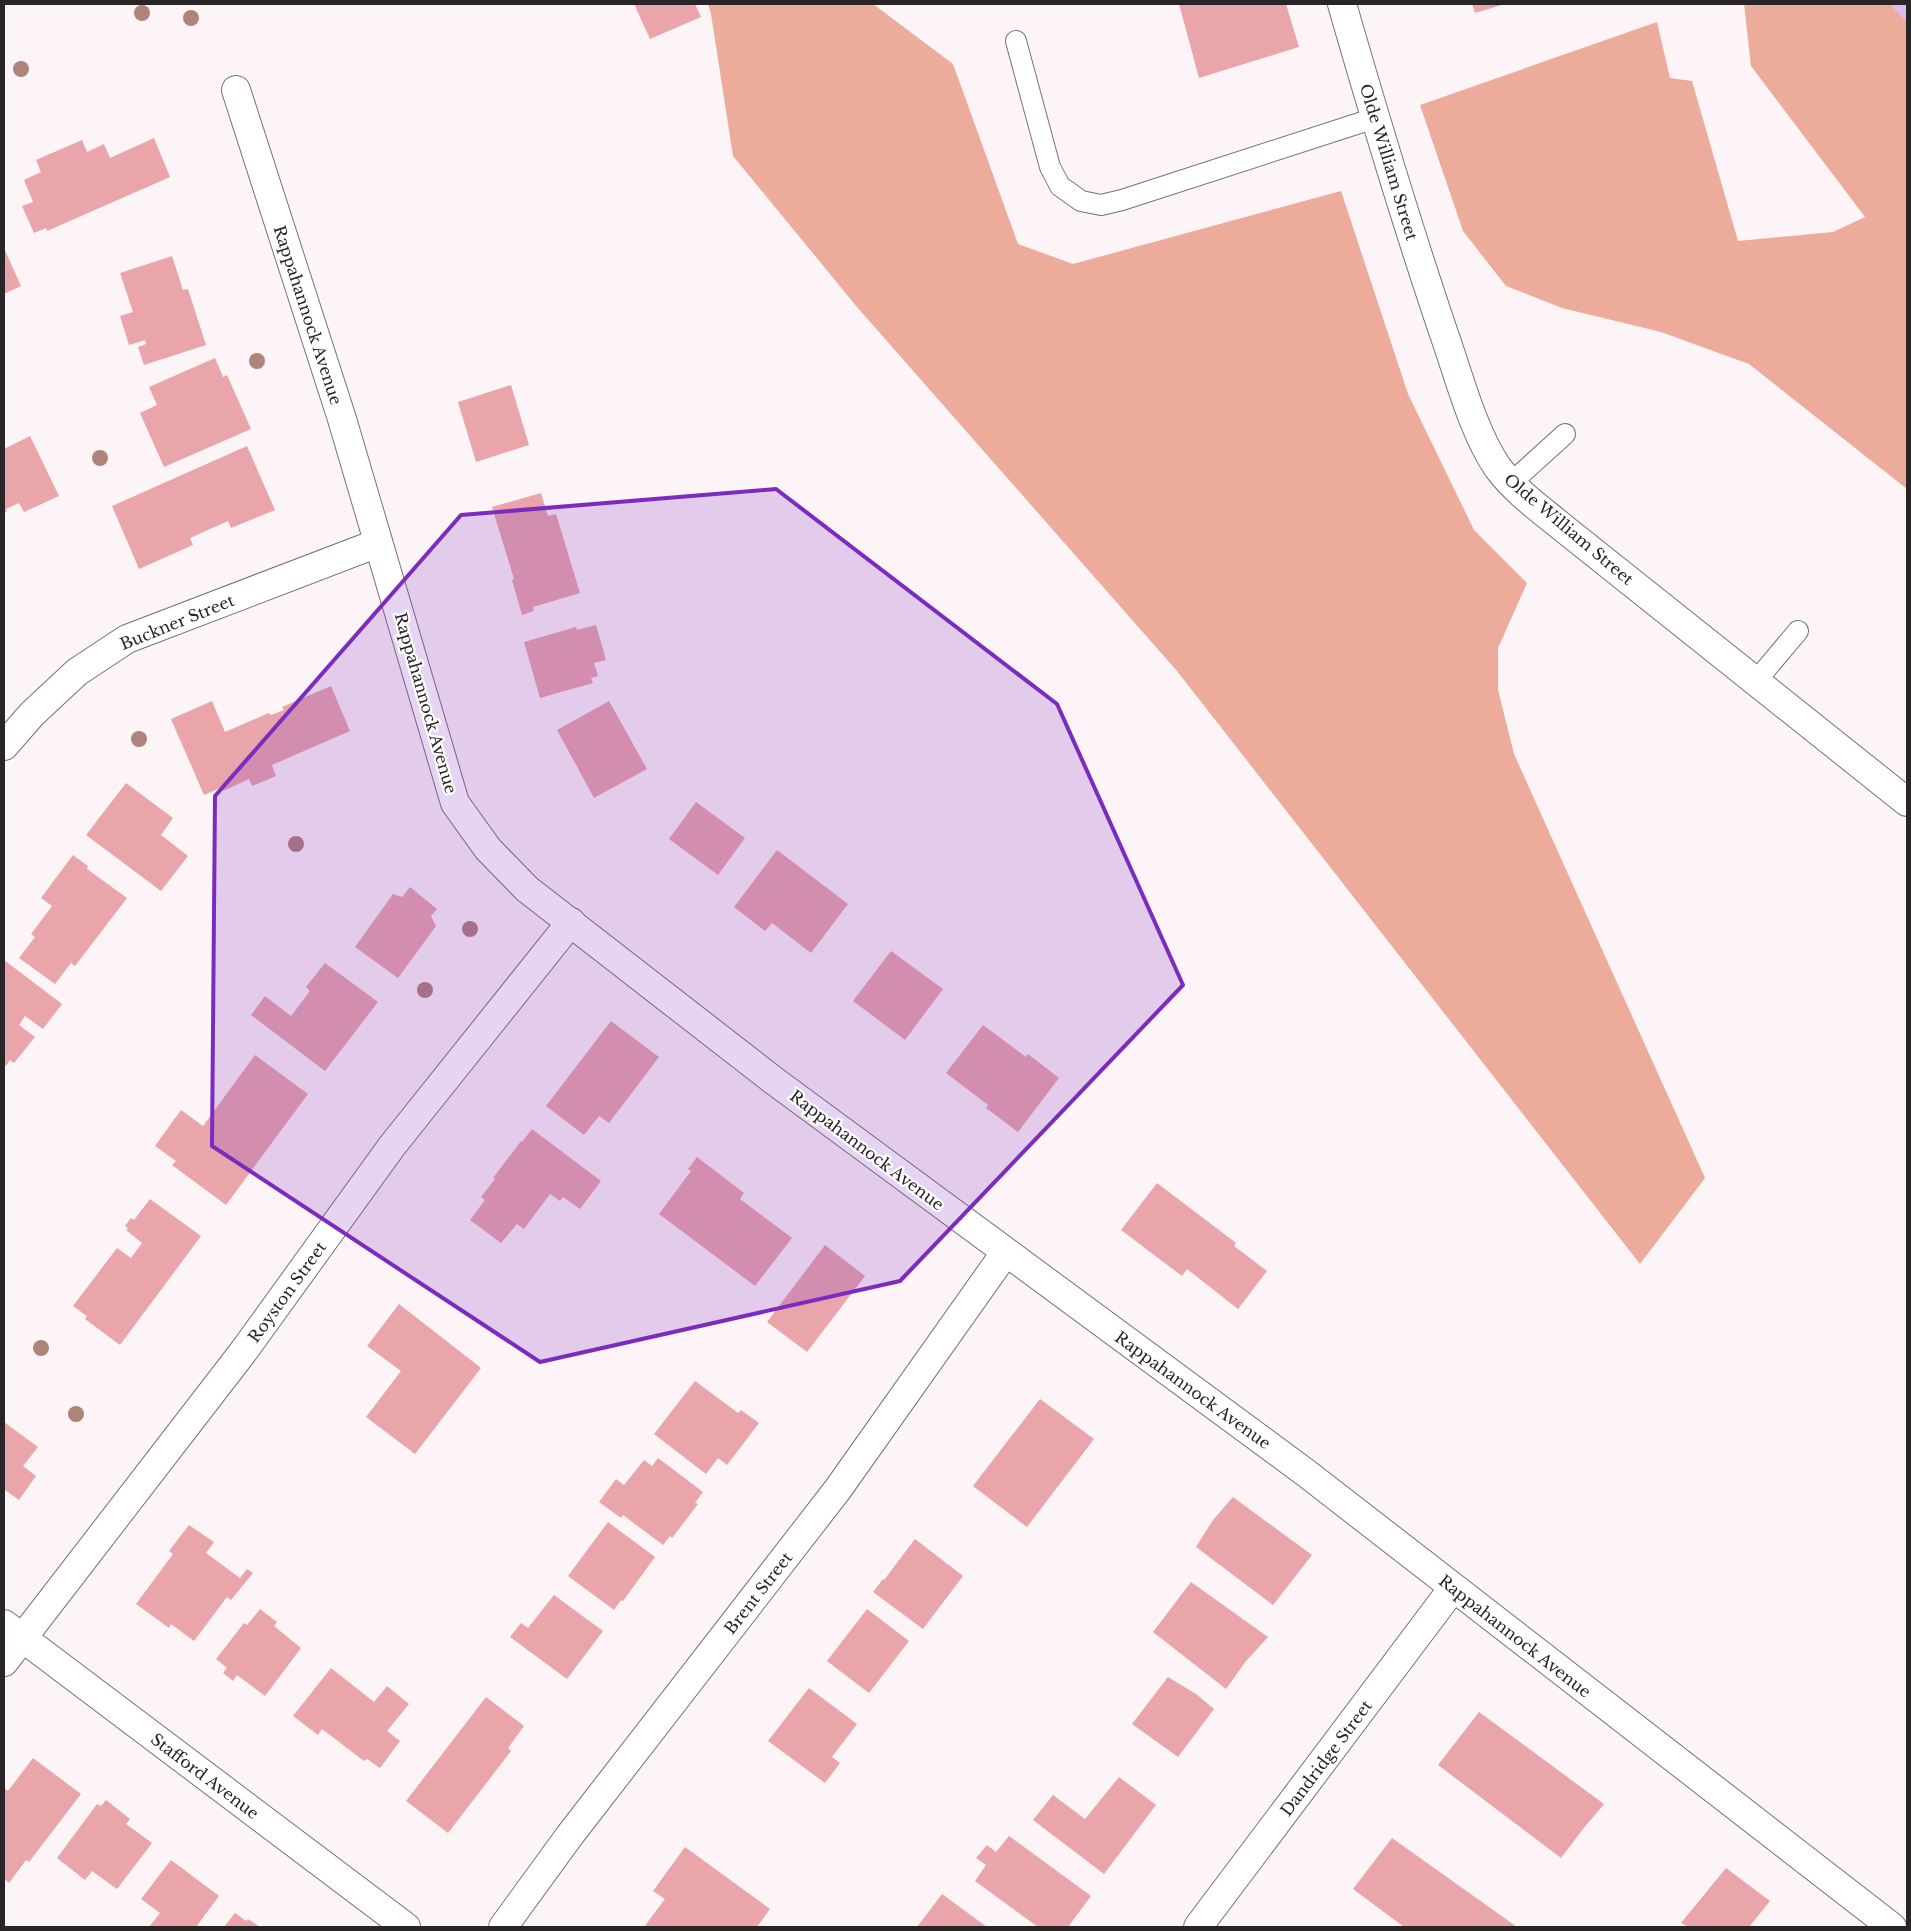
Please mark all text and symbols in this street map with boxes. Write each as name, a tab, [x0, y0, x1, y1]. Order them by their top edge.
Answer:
street label: Olde William Street	[1356, 81, 1422, 243]
street label: Rappahannock Avenue	[270, 223, 346, 407]
street label: Olde William Street	[1500, 469, 1638, 589]
street label: Buckner Street	[117, 590, 237, 654]
street label: Rappahannock Avenue	[391, 610, 461, 796]
street label: Rappahannock Avenue	[786, 1086, 948, 1214]
street label: Royston Street	[244, 1238, 330, 1346]
street label: Rappahannock Avenue	[1111, 1327, 1275, 1453]
street label: Brent Street	[720, 1548, 796, 1638]
street label: Rappahannock Avenue	[1435, 1570, 1595, 1702]
street label: Dandridge Street	[1276, 1696, 1376, 1820]
street label: Stafford Avenue	[147, 1729, 263, 1823]

